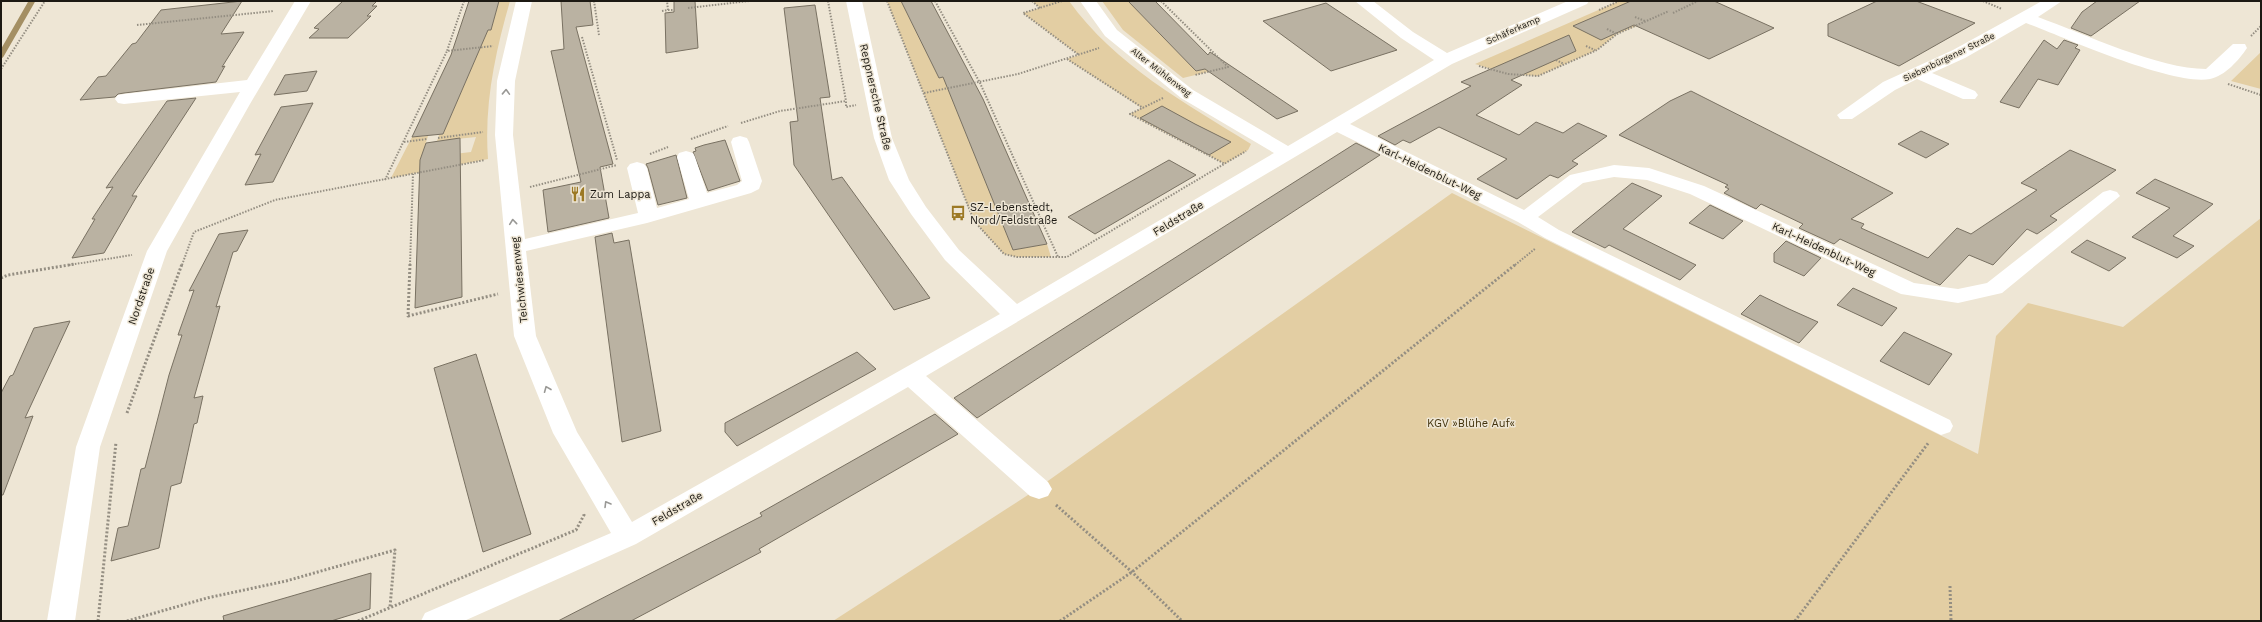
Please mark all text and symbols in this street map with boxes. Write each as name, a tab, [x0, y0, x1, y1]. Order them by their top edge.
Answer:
street label: Schäferkamp	[1484, 13, 1542, 46]
street label: Siebenbürgener Straße	[1902, 30, 1996, 84]
street label: Reppnersche Straße	[857, 43, 894, 152]
street label: Alter Mühlenweg	[1129, 45, 1193, 99]
one-way arrow	[501, 89, 510, 95]
street label: Karl-Heidenblut-Weg	[1376, 141, 1483, 202]
restaurant icon: Zum Lappa	[569, 185, 587, 203]
place label: Zum Lappa	[590, 188, 651, 201]
street label: Feldstraße	[1151, 198, 1206, 239]
place label: SZ-Lebenstedt, Nord/Feldstraße	[970, 201, 1057, 227]
bus stop icon: SZ-Lebenstedt, Nord/Feldstraße	[949, 204, 967, 222]
one-way arrow	[509, 219, 518, 225]
street label: Karl-Heidenblut-Weg	[1770, 220, 1878, 279]
street label: Teichwiesenweg	[509, 236, 530, 323]
street label: Nordstraße	[126, 266, 157, 327]
one-way arrow	[543, 385, 551, 392]
park label: KGV »Blühe Auf«	[1427, 417, 1515, 430]
street label: Feldstraße	[649, 489, 705, 528]
one-way arrow	[605, 501, 612, 508]

